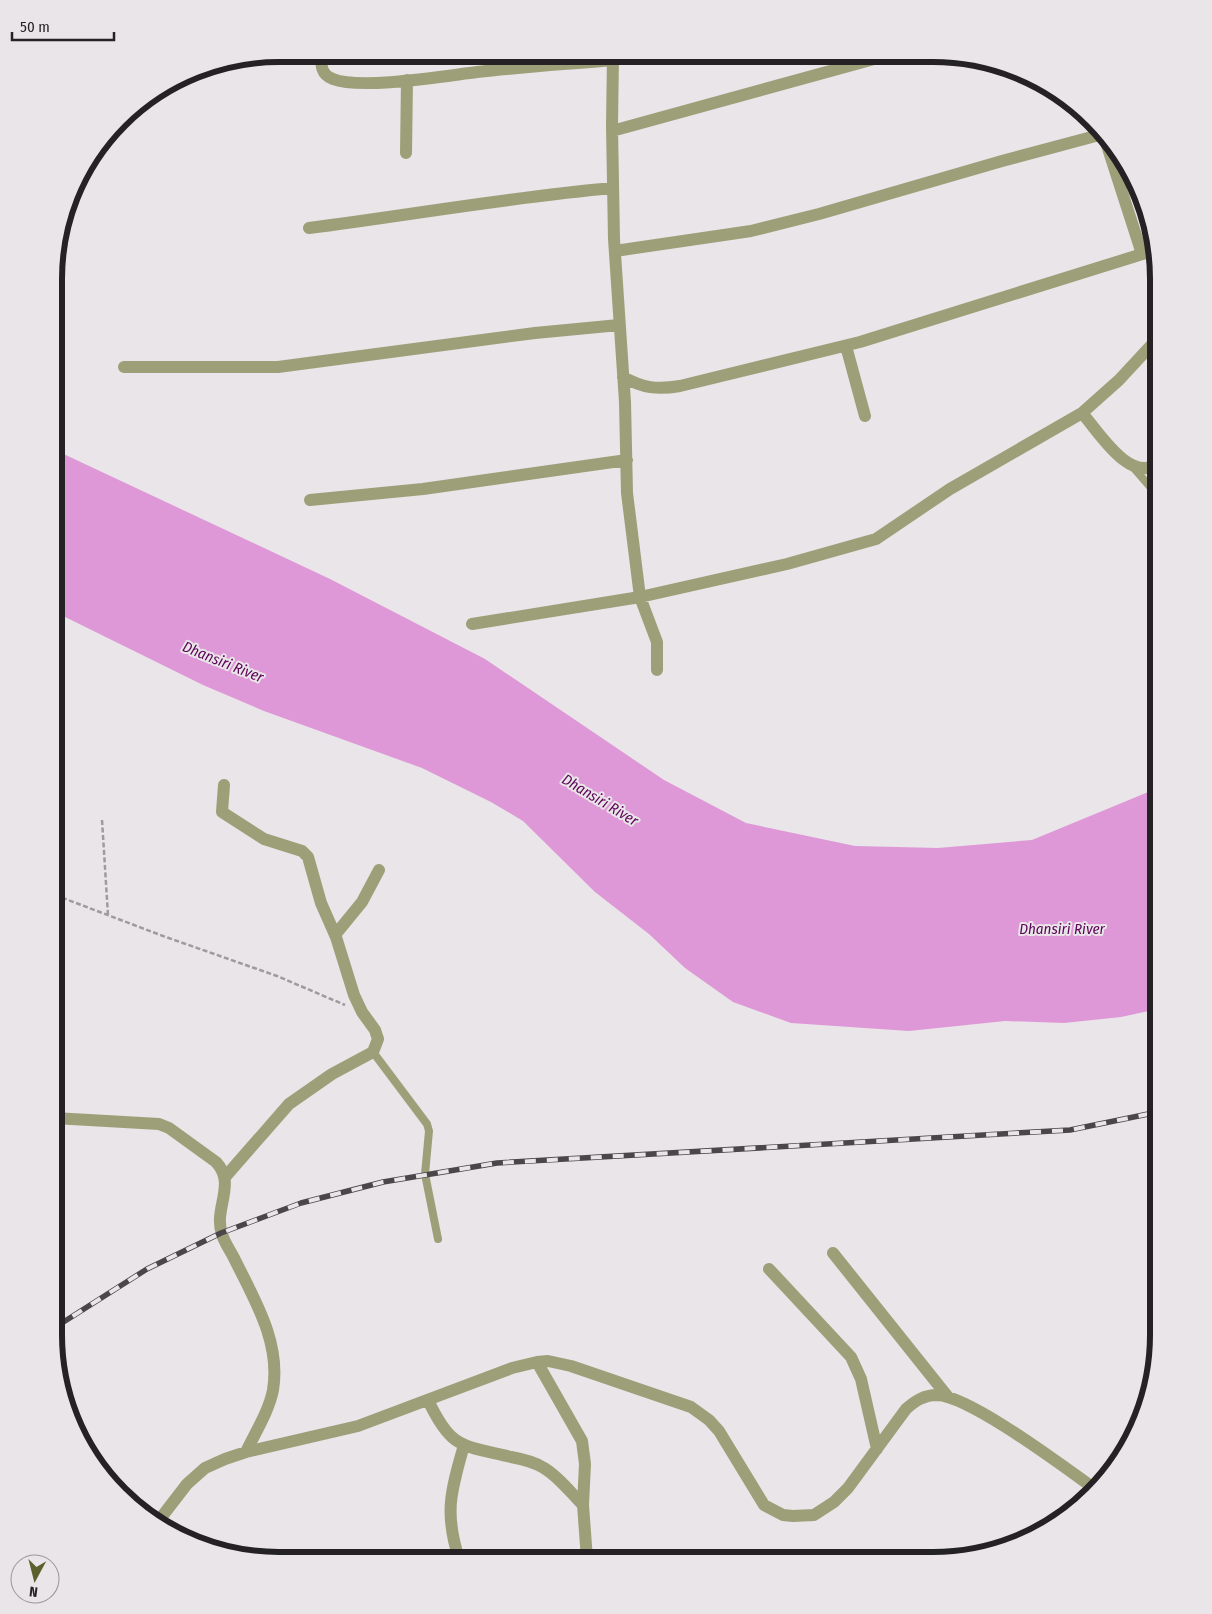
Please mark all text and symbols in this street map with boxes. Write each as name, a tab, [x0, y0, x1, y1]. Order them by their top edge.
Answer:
scale bar	[12, 10, 115, 42]
text: 50 m	[20, 18, 50, 36]
water label: Dhansiri River	[180, 638, 267, 687]
water label: Dhansiri River	[559, 770, 642, 830]
water label: Dhansiri River	[1019, 920, 1106, 938]
north arrow	[10, 1554, 60, 1604]
text: N	[28, 1582, 39, 1600]

